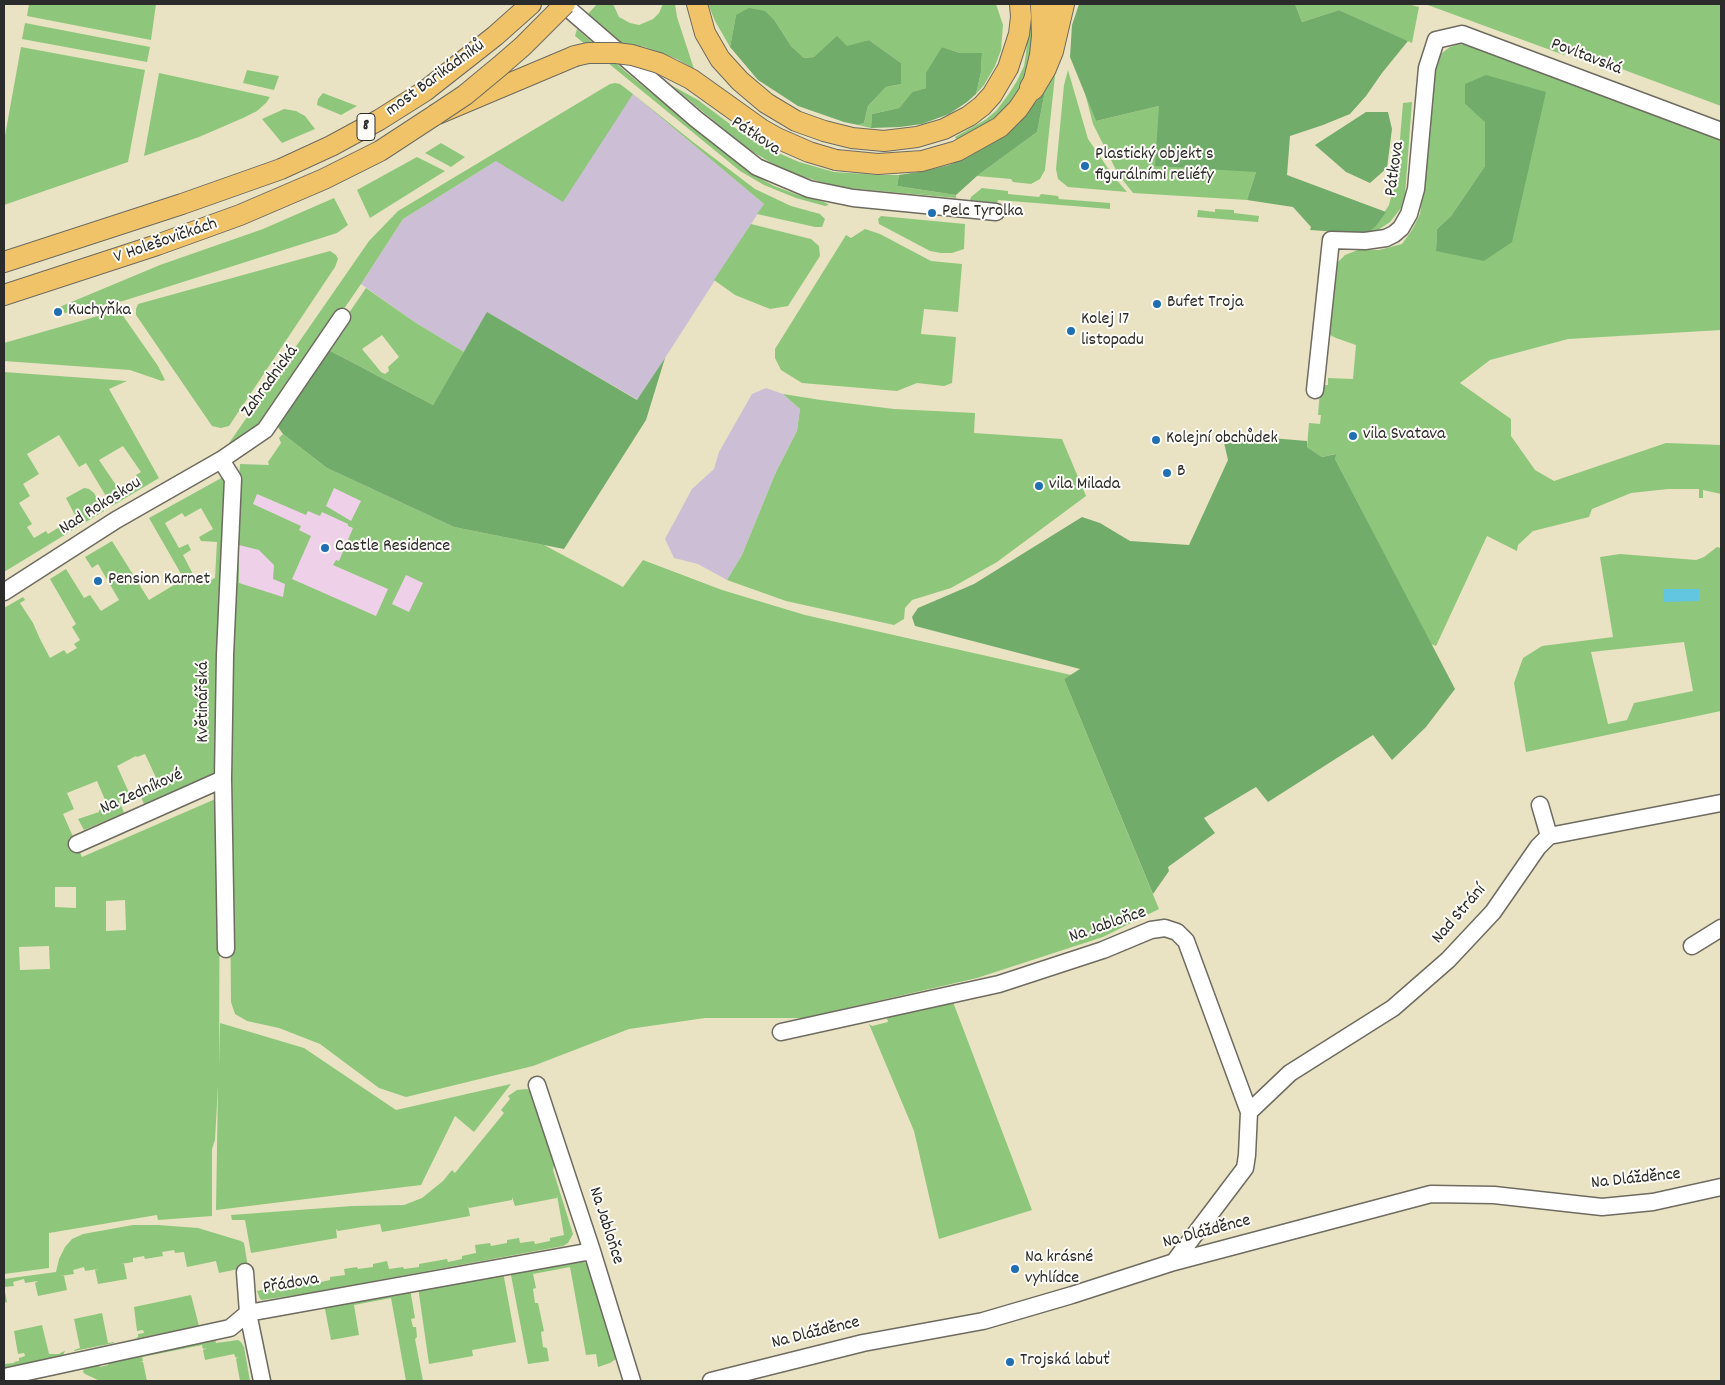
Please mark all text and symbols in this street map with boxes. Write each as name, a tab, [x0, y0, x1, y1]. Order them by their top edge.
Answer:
street label: Povltavská	[1547, 35, 1625, 81]
street label: most Barikádníků	[382, 36, 490, 122]
street label: Pátkova	[726, 113, 784, 161]
road number: 8	[357, 114, 375, 140]
street label: Pátkova	[1381, 140, 1411, 198]
place label: Plastický objekt s figurálními reliéfy	[1095, 145, 1214, 188]
marker: Plastický objekt s figurálními reliéfy	[1079, 160, 1091, 172]
place label: Pelc Tyrolka	[942, 202, 1023, 224]
marker: Pelc Tyrolka	[926, 207, 938, 219]
street label: V Holešovičkách	[111, 214, 221, 270]
place label: Bufet Troja	[1167, 293, 1243, 315]
marker: Bufet Troja	[1151, 298, 1163, 310]
place label: Kuchyňka	[68, 301, 131, 323]
marker: Kuchyňka	[52, 306, 64, 318]
place label: Kolej 17 listopadu	[1081, 310, 1144, 352]
marker: Kolej 17 listopadu	[1065, 325, 1077, 337]
street label: Zahradnická	[238, 342, 304, 422]
place label: vila Svatava	[1363, 425, 1446, 447]
place label: Kolejní obchůdek	[1166, 429, 1278, 451]
marker: vila Svatava	[1347, 430, 1359, 442]
marker: Kolejní obchůdek	[1150, 434, 1162, 446]
place label: B	[1177, 462, 1186, 484]
marker: B	[1161, 467, 1173, 479]
street label: Nad Rokoskou	[56, 473, 146, 541]
place label: vila Milada	[1049, 475, 1120, 497]
marker: vila Milada	[1033, 480, 1045, 492]
place label: Castle Residence	[335, 537, 450, 559]
marker: Castle Residence	[319, 542, 331, 554]
place label: Pension Karnet	[108, 570, 210, 592]
marker: Pension Karnet	[92, 575, 104, 587]
street label: Květinářská	[194, 661, 216, 743]
street label: Na Zedníkové	[97, 765, 187, 821]
street label: Nad Strání	[1428, 881, 1492, 949]
street label: Na Jabloňce	[1067, 903, 1149, 949]
street label: Na Dlážděnce	[1590, 1165, 1682, 1195]
street label: Na Jabloňce	[582, 1185, 628, 1267]
street label: Na Dlážděnce	[1161, 1211, 1253, 1255]
place label: Na krásné vyhlídce	[1025, 1248, 1093, 1290]
marker: Na krásné vyhlídce	[1009, 1263, 1021, 1275]
street label: Přádova	[261, 1269, 321, 1301]
street label: Na Dlážděnce	[770, 1313, 862, 1355]
place label: Trojská labuť	[1020, 1351, 1110, 1373]
marker: Trojská labuť	[1004, 1356, 1016, 1368]

